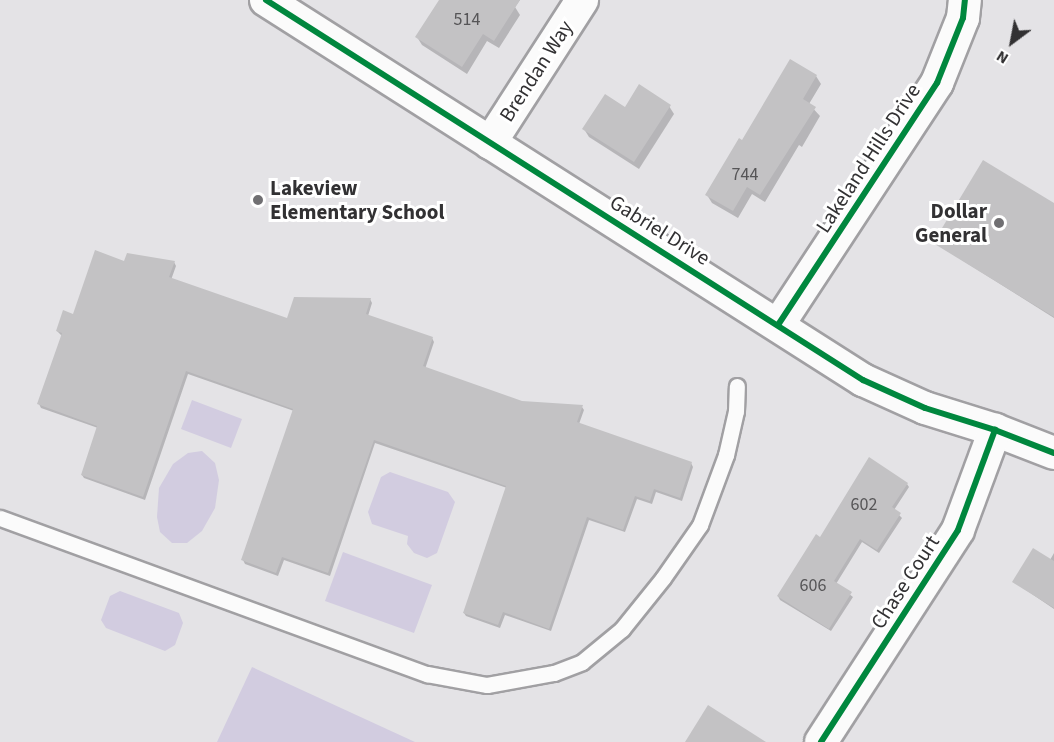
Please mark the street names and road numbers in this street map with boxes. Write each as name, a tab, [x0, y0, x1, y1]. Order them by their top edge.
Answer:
street label: Brendan Way	[494, 16, 578, 126]
street label: Lakeland Hills Drive	[810, 79, 926, 237]
street label: Gabriel Drive	[605, 189, 715, 271]
street label: Chase Court	[865, 530, 945, 634]

